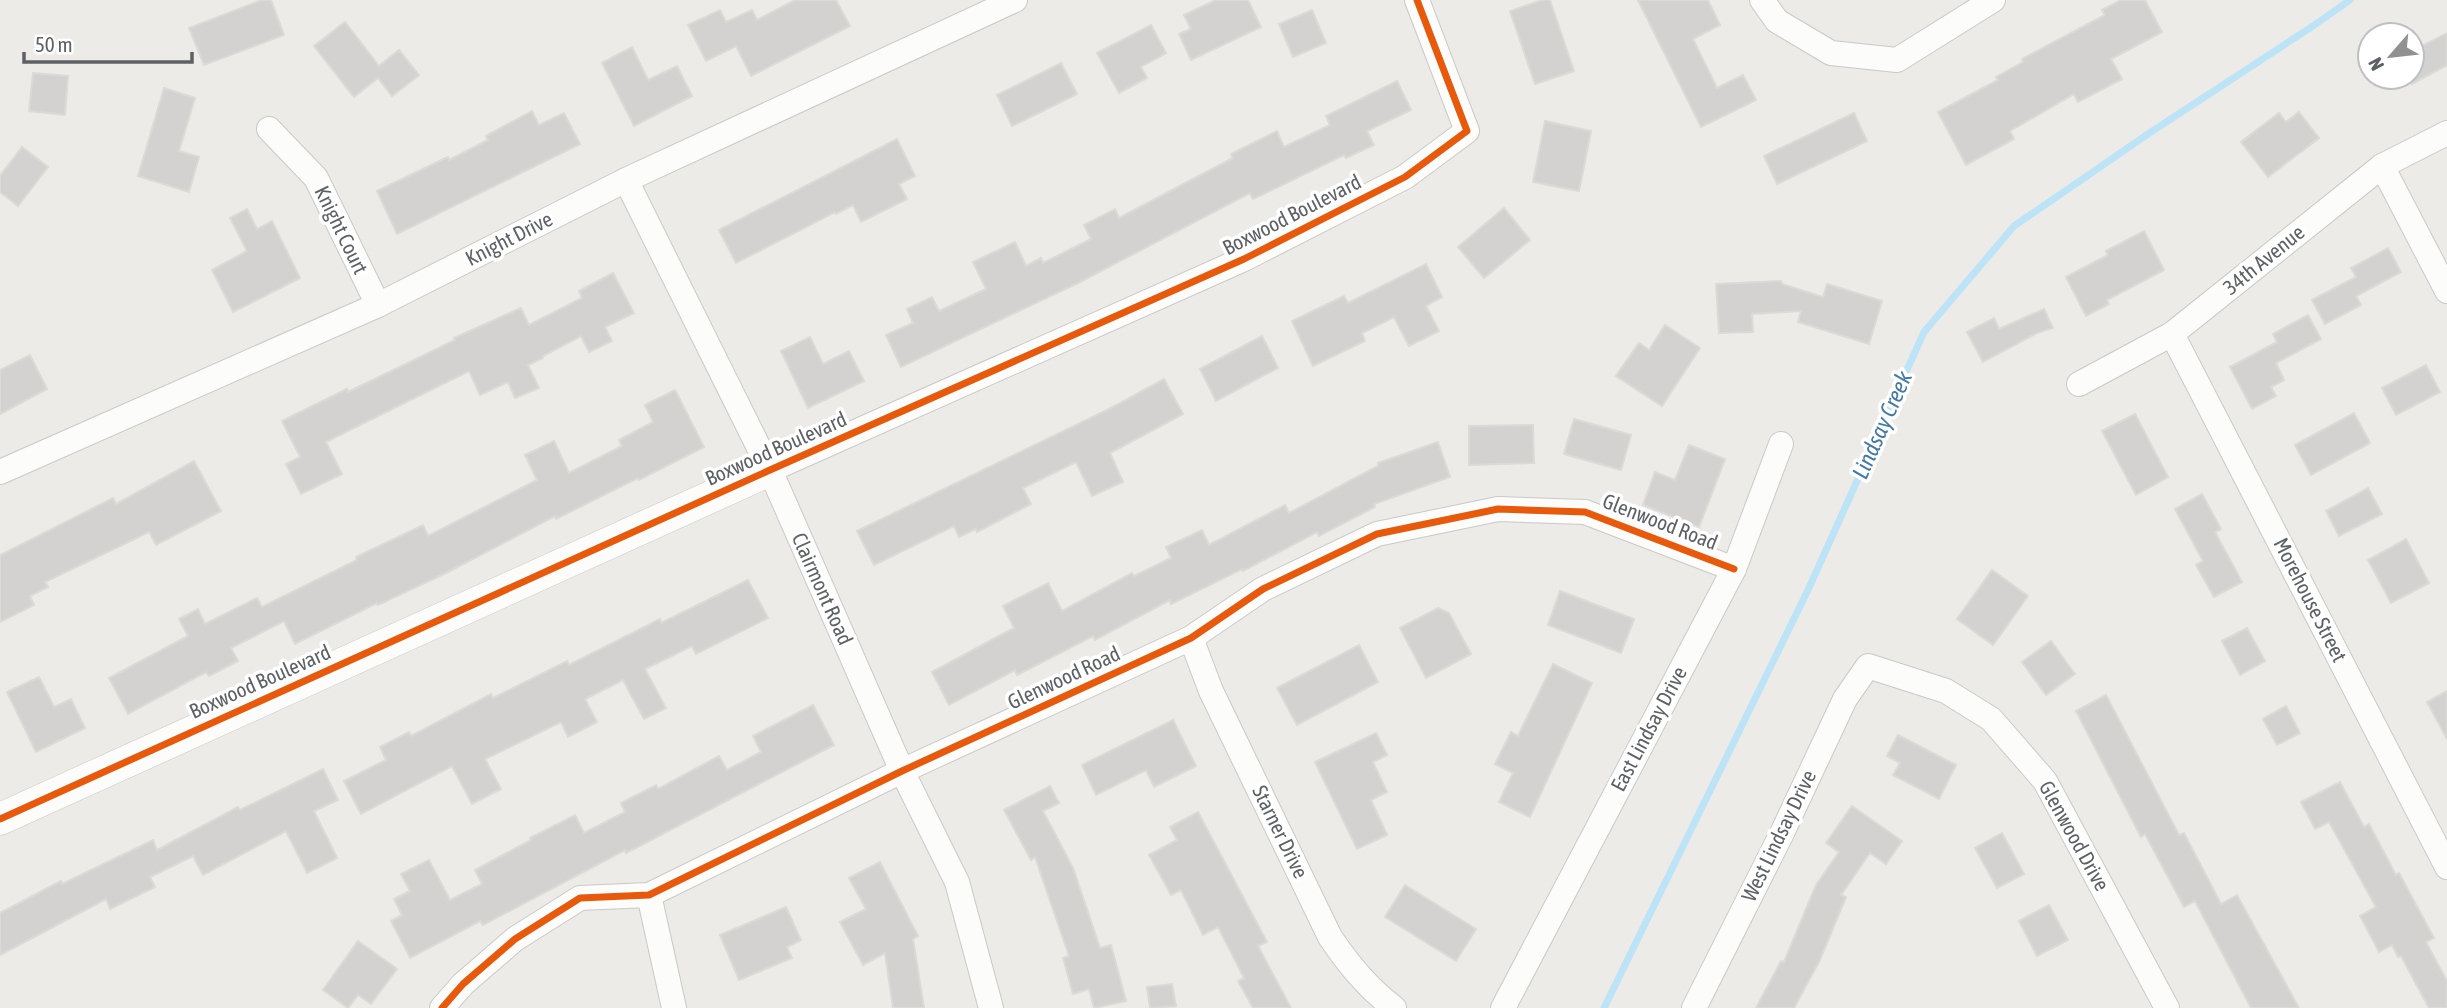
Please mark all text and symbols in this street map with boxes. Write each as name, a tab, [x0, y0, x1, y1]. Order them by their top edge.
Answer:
scale bar	[24, 21, 192, 65]
north arrow	[2356, 21, 2426, 91]
text: 50 m	[35, 32, 73, 56]
text: N	[2364, 54, 2388, 74]
street label: Boxwood Boulevard	[1218, 169, 1365, 259]
street label: Knight Court	[310, 182, 373, 277]
street label: Knight Drive	[461, 206, 556, 270]
street label: 34th Avenue	[2218, 219, 2309, 299]
water label: Lindsay Creek	[1847, 367, 1918, 483]
street label: Boxwood Boulevard	[701, 406, 850, 490]
street label: Glenwood Road	[1599, 488, 1721, 554]
street label: Clairmont Road	[788, 529, 858, 648]
street label: Morehouse Street	[2269, 534, 2352, 665]
street label: Boxwood Boulevard	[185, 639, 334, 723]
street label: Glenwood Road	[1004, 641, 1124, 714]
street label: East Lindsay Drive	[1605, 662, 1691, 795]
street label: West Lindsay Drive	[1736, 766, 1820, 905]
street label: Glenwood Drive	[2035, 776, 2115, 895]
street label: Starner Drive	[1248, 781, 1314, 882]

